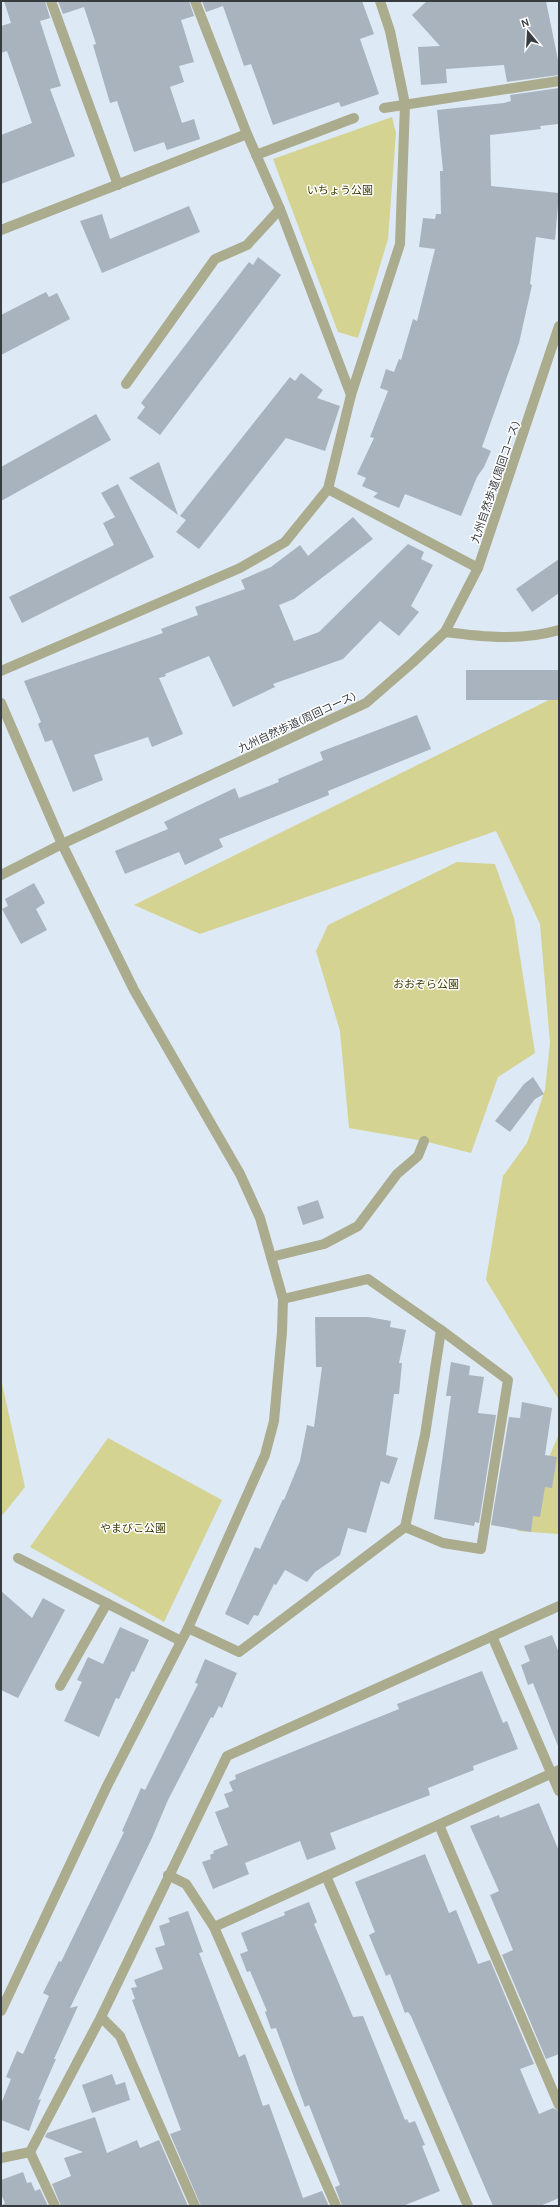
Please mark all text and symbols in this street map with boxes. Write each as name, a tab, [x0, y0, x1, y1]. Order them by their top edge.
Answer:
north arrow	[508, 12, 548, 52]
text: N	[519, 16, 531, 30]
park label: いちょう公園	[307, 184, 373, 197]
street label: 九州自然歩道(周回コース)	[468, 419, 523, 545]
street label: 九州自然歩道(周回コース)	[236, 689, 358, 755]
park label: おおぞら公園	[393, 978, 459, 991]
park label: やまびこ公園	[100, 1522, 166, 1535]

